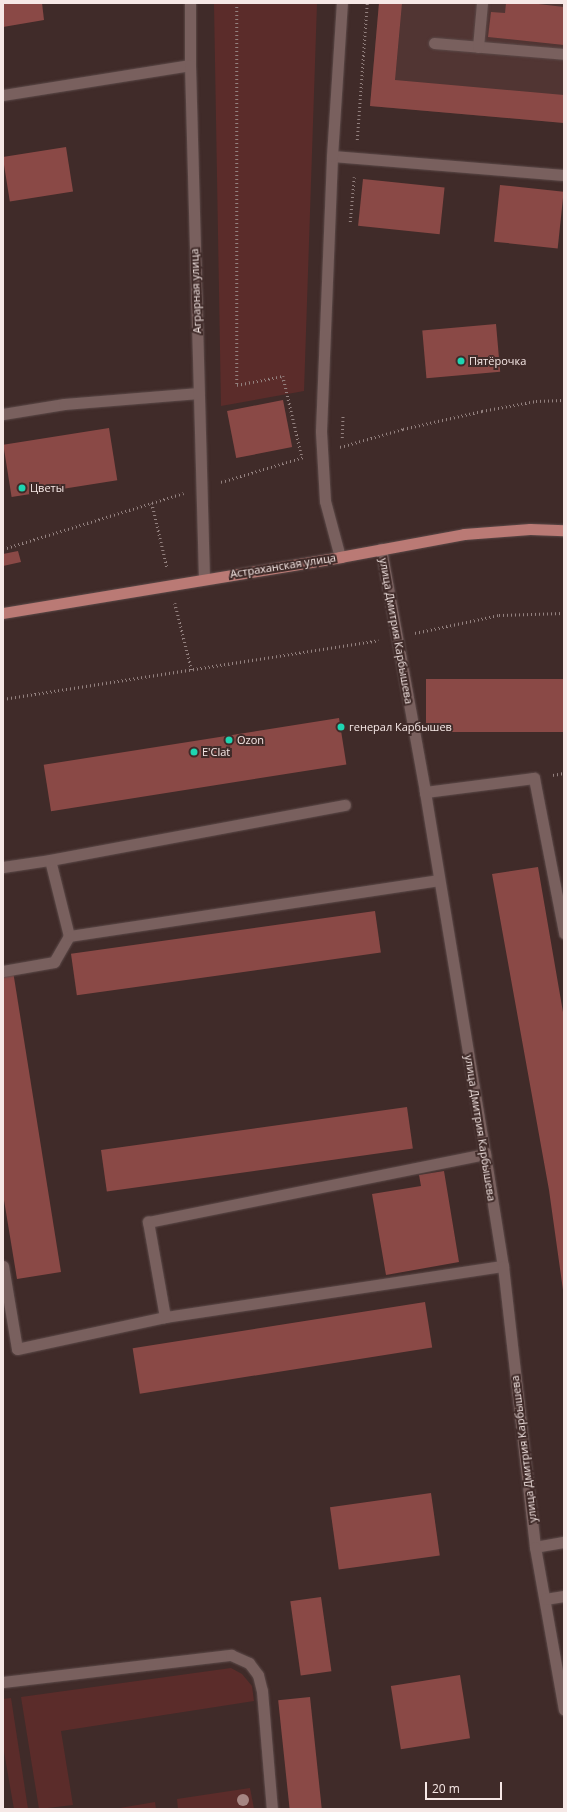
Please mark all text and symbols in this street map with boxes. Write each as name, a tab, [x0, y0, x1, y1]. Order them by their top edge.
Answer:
street label: Аграрная улица	[188, 248, 204, 334]
place label: Пятёрочка	[469, 354, 526, 368]
marker: Пятёрочка	[456, 356, 466, 366]
place label: Цветы	[30, 481, 64, 495]
marker: Цветы	[17, 483, 27, 493]
street label: Астраханская улица	[229, 551, 337, 581]
street label: улица Дмитрия Карбышева	[377, 557, 415, 705]
place label: генерал Карбышев	[349, 720, 452, 734]
marker: генерал Карбышев	[336, 722, 346, 732]
place label: Ozon	[237, 733, 264, 747]
marker: Ozon	[224, 735, 234, 745]
place label: E'Clat	[202, 745, 230, 759]
marker: E'Clat	[189, 747, 199, 757]
street label: улица Дмитрия Карбышева	[462, 1054, 498, 1202]
street label: улица Дмитрия Карбышева	[508, 1375, 540, 1523]
scale bar	[427, 1774, 504, 1800]
text: 20 m	[432, 1780, 460, 1797]

